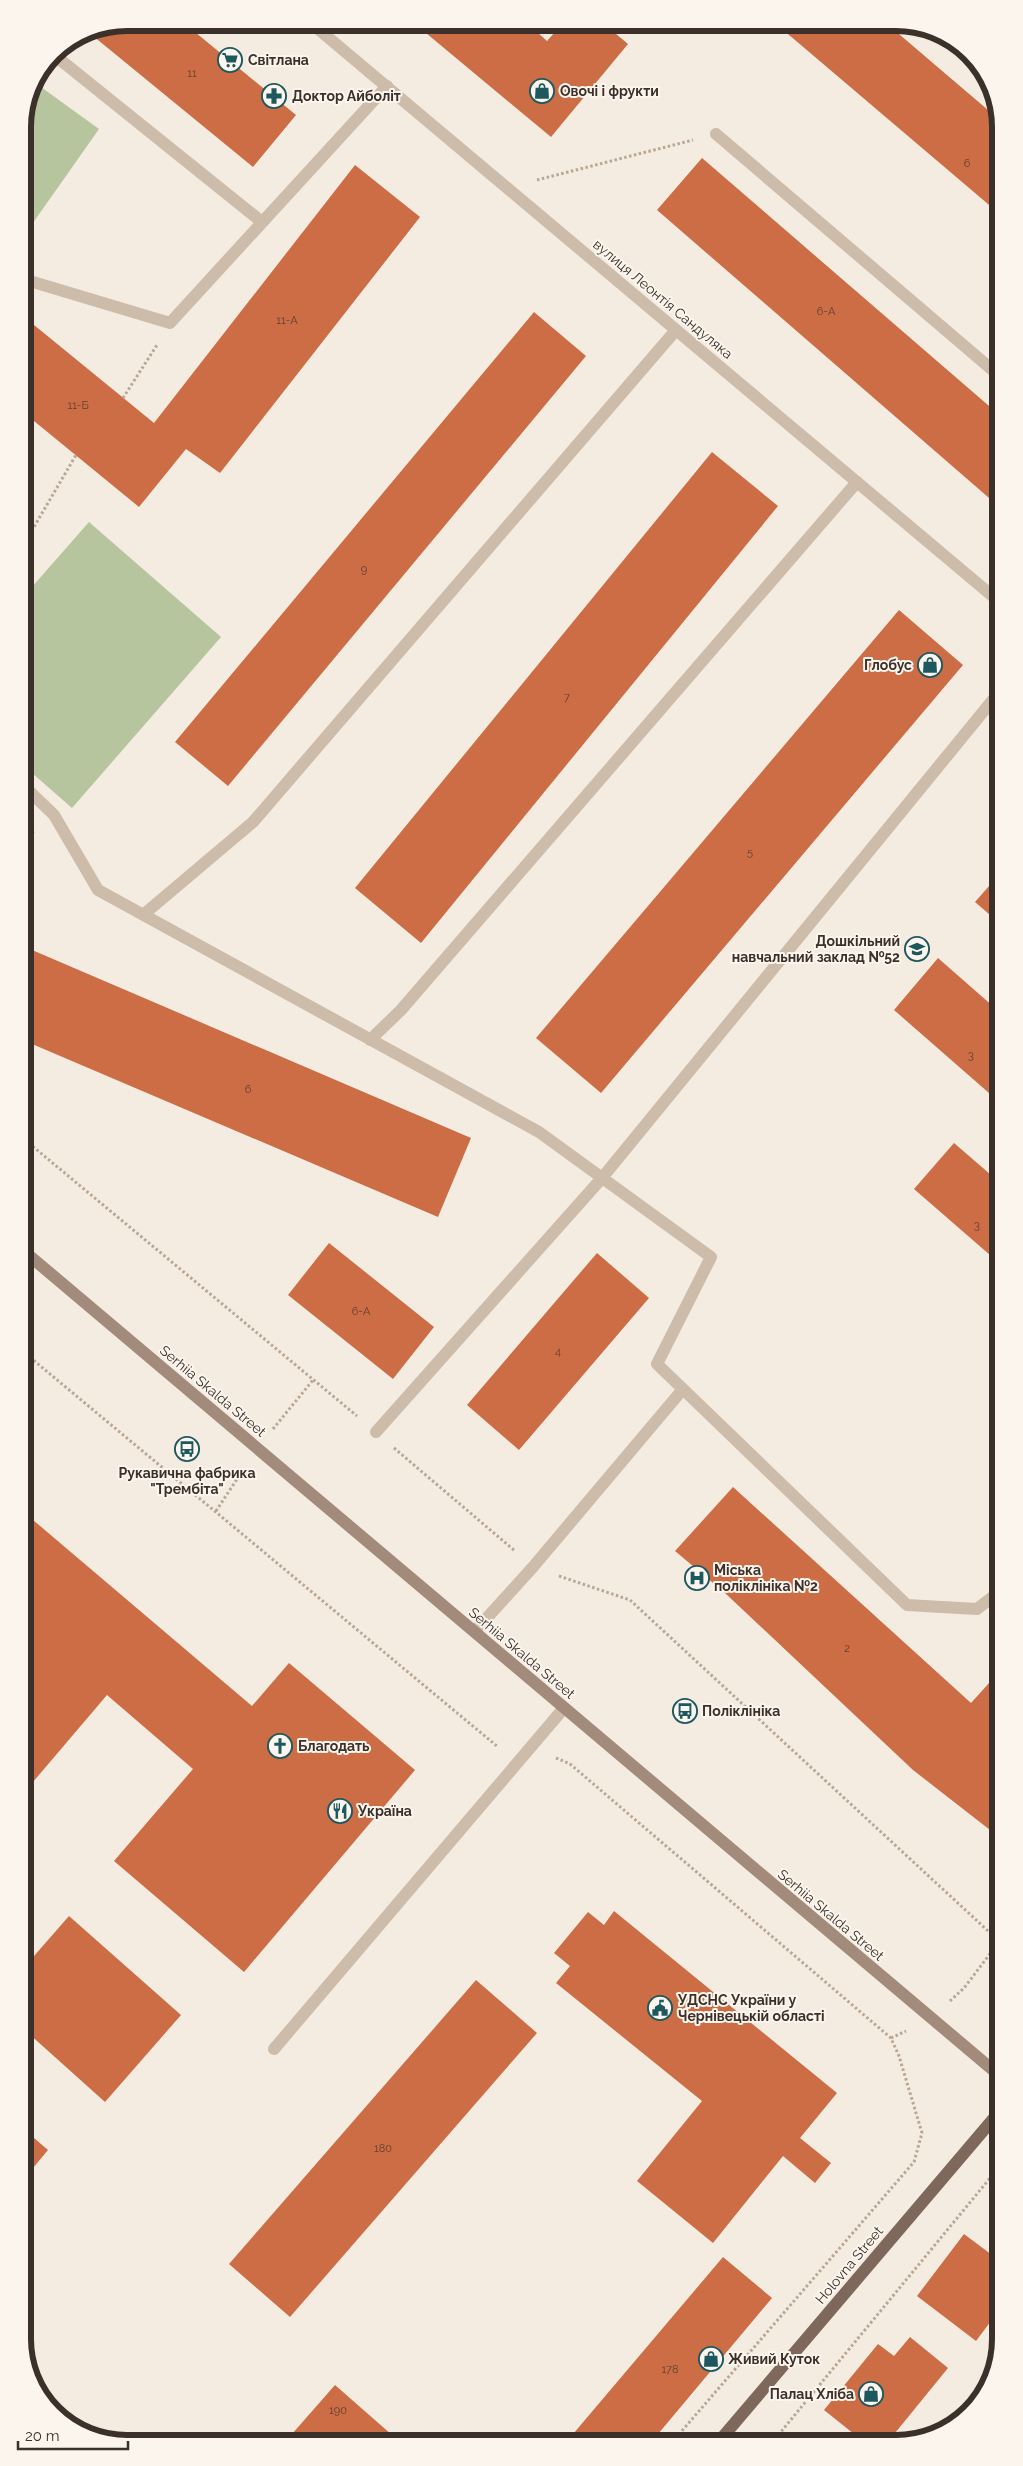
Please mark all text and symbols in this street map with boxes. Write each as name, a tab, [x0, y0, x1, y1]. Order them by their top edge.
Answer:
supermarket icon: Світлана	[217, 47, 243, 73]
place label: Світлана	[248, 52, 309, 68]
house number: 11	[187, 67, 197, 80]
shop icon: Овочі і фрукти	[529, 78, 555, 104]
pharmacy icon: Доктор Айболіт	[261, 83, 287, 109]
place label: Овочі і фрукти	[560, 83, 659, 99]
place label: Доктор Айболіт	[292, 88, 401, 104]
house number: 6	[964, 157, 971, 170]
street label: вулиця Леонтія Сандуляка	[590, 236, 736, 362]
house number: 6-А	[817, 305, 836, 318]
house number: 11-А	[276, 314, 298, 327]
house number: 11-Б	[67, 399, 89, 412]
house number: 9	[361, 563, 367, 576]
shop icon: Глобус	[917, 652, 943, 678]
place label: Глобус	[864, 657, 912, 673]
house number: 7	[564, 691, 570, 704]
house number: 5	[747, 846, 753, 859]
place label: Дошкільний навчальний заклад №52	[732, 933, 900, 965]
school or university icon: Дошкільний навчальний заклад №52	[904, 936, 930, 962]
house number: 3	[968, 1049, 974, 1062]
house number: 6	[245, 1083, 252, 1096]
house number: 3	[974, 1219, 980, 1232]
house number: 6-А	[352, 1305, 371, 1318]
street label: Serhiia Skalda Street	[157, 1342, 269, 1440]
house number: 4	[555, 1345, 561, 1358]
bus stop icon: Рукавична фабрика "Трембіта"	[174, 1436, 200, 1462]
place label: Рукавична фабрика "Трембіта"	[119, 1465, 255, 1497]
place label: Міська поліклініка №2	[714, 1562, 818, 1594]
hospital icon: Міська поліклініка №2	[684, 1565, 710, 1591]
street label: Serhiia Skalda Street	[466, 1604, 578, 1702]
house number: 2	[844, 1642, 850, 1655]
bus stop icon: Поліклініка	[672, 1698, 698, 1724]
place label: Поліклініка	[702, 1703, 780, 1719]
church icon: Благодать	[267, 1733, 293, 1759]
place label: Благодать	[298, 1738, 370, 1754]
restaurant icon: Україна	[327, 1798, 353, 1824]
place label: Україна	[357, 1803, 412, 1819]
street label: Serhiia Skalda Street	[775, 1866, 887, 1964]
place label: УДСНС України у Чернівецькій області	[677, 1992, 825, 2024]
public building icon: УДСНС України у Чернівецькій області	[647, 1995, 673, 2021]
house number: 180	[374, 2142, 392, 2155]
street label: Holovna Street	[812, 2223, 886, 2307]
shop icon: Живий Куток	[698, 2346, 724, 2372]
place label: Живий Куток	[728, 2351, 820, 2367]
house number: 178	[661, 2363, 679, 2376]
shop icon: Палац Хліба	[858, 2381, 884, 2407]
place label: Палац Хліба	[770, 2386, 854, 2402]
house number: 190	[329, 2404, 347, 2417]
scale bar	[18, 2418, 128, 2450]
text: 20 m	[25, 2427, 60, 2445]

